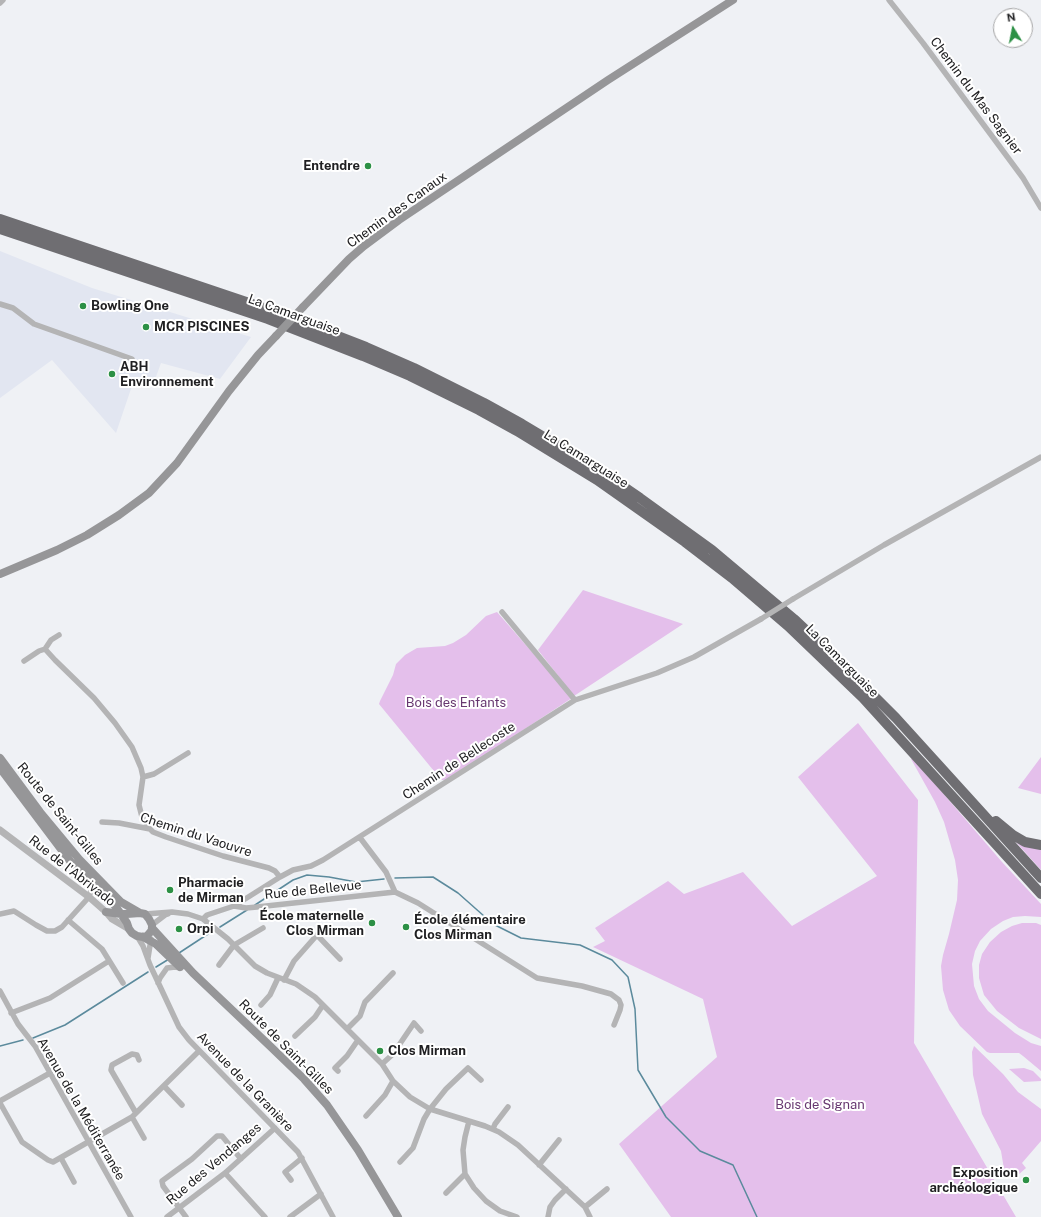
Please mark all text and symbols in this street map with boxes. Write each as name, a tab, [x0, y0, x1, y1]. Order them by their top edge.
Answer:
north arrow	[993, 8, 1033, 48]
text: N	[1006, 11, 1016, 24]
street label: Chemin du Mas Sagnier	[927, 34, 1025, 158]
place label: Entendre	[303, 158, 360, 174]
marker: Entendre	[363, 161, 373, 171]
street label: Chemin des Canaux	[344, 169, 450, 251]
street label: La Camarguaise	[246, 291, 342, 339]
place label: Bowling One	[91, 298, 169, 314]
marker: Bowling One	[78, 301, 88, 311]
place label: MCR PISCINES	[154, 319, 249, 335]
marker: MCR PISCINES	[141, 322, 151, 332]
place label: ABH Environnement	[120, 359, 214, 390]
marker: ABH Environnement	[107, 369, 117, 379]
street label: La Camarguaise	[541, 427, 631, 491]
street label: La Camarguaise	[802, 621, 882, 701]
park label: Bois des Enfants	[406, 695, 506, 711]
street label: Chemin de Bellecoste	[400, 719, 518, 803]
street label: Route de Saint-Gilles	[14, 760, 106, 868]
street label: Chemin du Vaouvre	[138, 810, 254, 860]
street label: Rue de l'Abrivado	[26, 832, 118, 910]
place label: Pharmacie de Mirman	[178, 875, 244, 906]
street label: Rue de Bellevue	[264, 877, 362, 903]
marker: Pharmacie de Mirman	[165, 885, 175, 895]
place label: École maternelle Clos Mirman	[259, 908, 364, 939]
place label: École élémentaire Clos Mirman	[414, 912, 526, 943]
marker: École maternelle Clos Mirman	[367, 918, 377, 928]
place label: Orpi	[187, 921, 213, 937]
marker: École élémentaire Clos Mirman	[401, 922, 411, 932]
marker: Orpi	[174, 924, 184, 934]
street label: Route de Saint-Gilles	[235, 996, 337, 1098]
street label: Avenue de la Granière	[193, 1029, 297, 1135]
street label: Avenue de la Méditerranée	[34, 1035, 128, 1183]
place label: Clos Mirman	[388, 1043, 466, 1059]
marker: Clos Mirman	[375, 1046, 385, 1056]
park label: Bois de Signan	[775, 1097, 865, 1113]
street label: Rue des Vendanges	[163, 1120, 265, 1208]
place label: Exposition archéologique	[930, 1165, 1018, 1196]
marker: Exposition archéologique	[1021, 1175, 1031, 1185]

